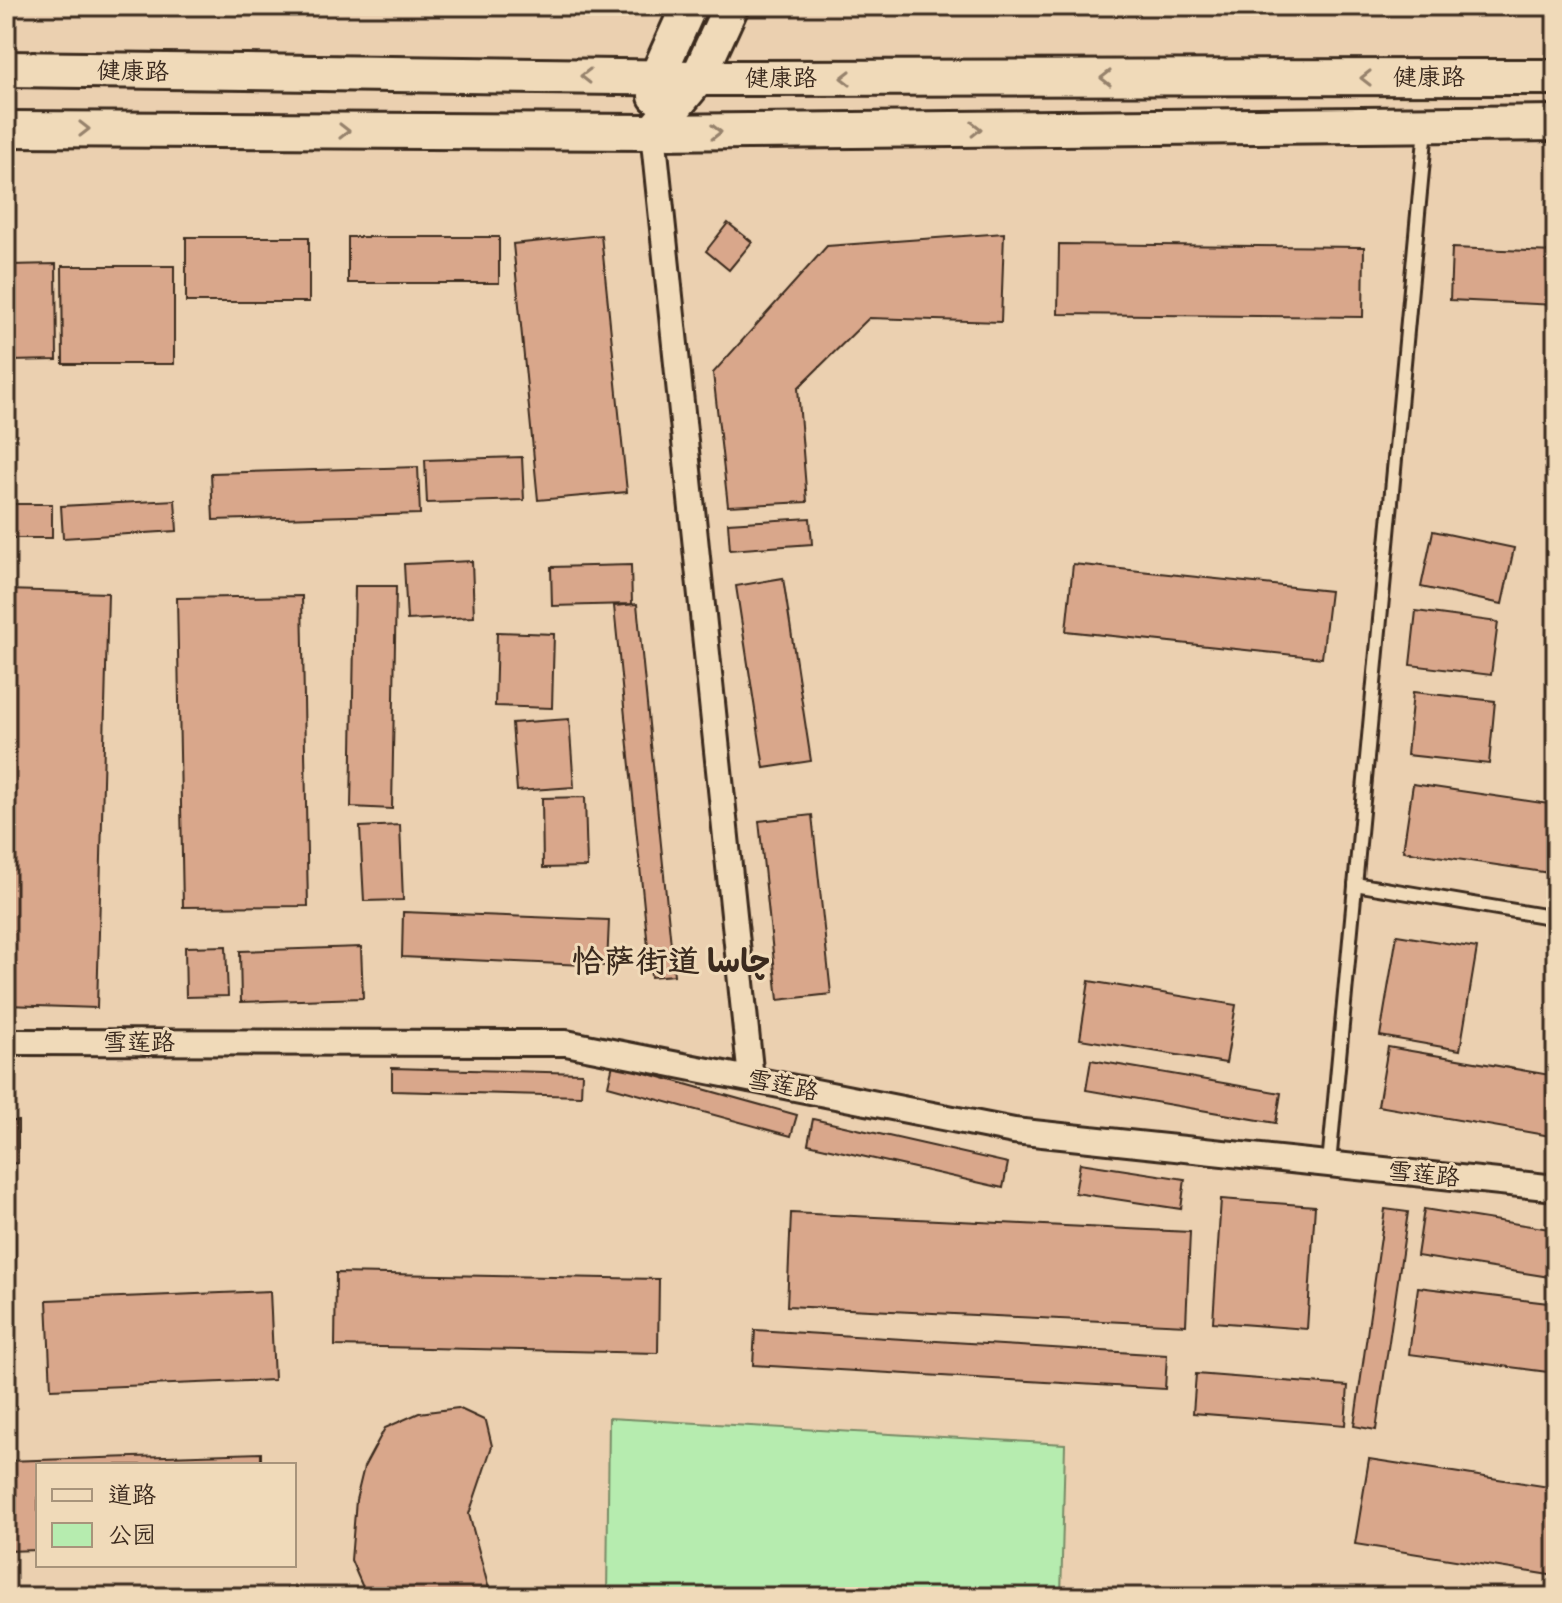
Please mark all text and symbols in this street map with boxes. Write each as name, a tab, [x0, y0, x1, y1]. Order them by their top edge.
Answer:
street label: 健康路	[97, 55, 169, 86]
street label: 健康路	[1393, 62, 1465, 91]
street label: 健康路	[745, 63, 817, 92]
one-way arrow	[579, 67, 592, 85]
one-way arrow	[839, 69, 852, 87]
one-way arrow	[1099, 69, 1112, 87]
one-way arrow	[1359, 69, 1372, 87]
one-way arrow	[78, 120, 91, 138]
one-way arrow	[970, 120, 983, 138]
one-way arrow	[338, 122, 351, 139]
one-way arrow	[710, 123, 723, 140]
district label: 恰萨街道 چاسا	[572, 942, 770, 980]
street label: 雪莲路	[103, 1027, 175, 1056]
street label: 雪莲路	[745, 1063, 821, 1106]
street label: 雪莲路	[1387, 1155, 1461, 1192]
legend	[36, 1463, 296, 1567]
text: 道路	[108, 1480, 156, 1509]
text: 公园	[108, 1520, 156, 1549]

